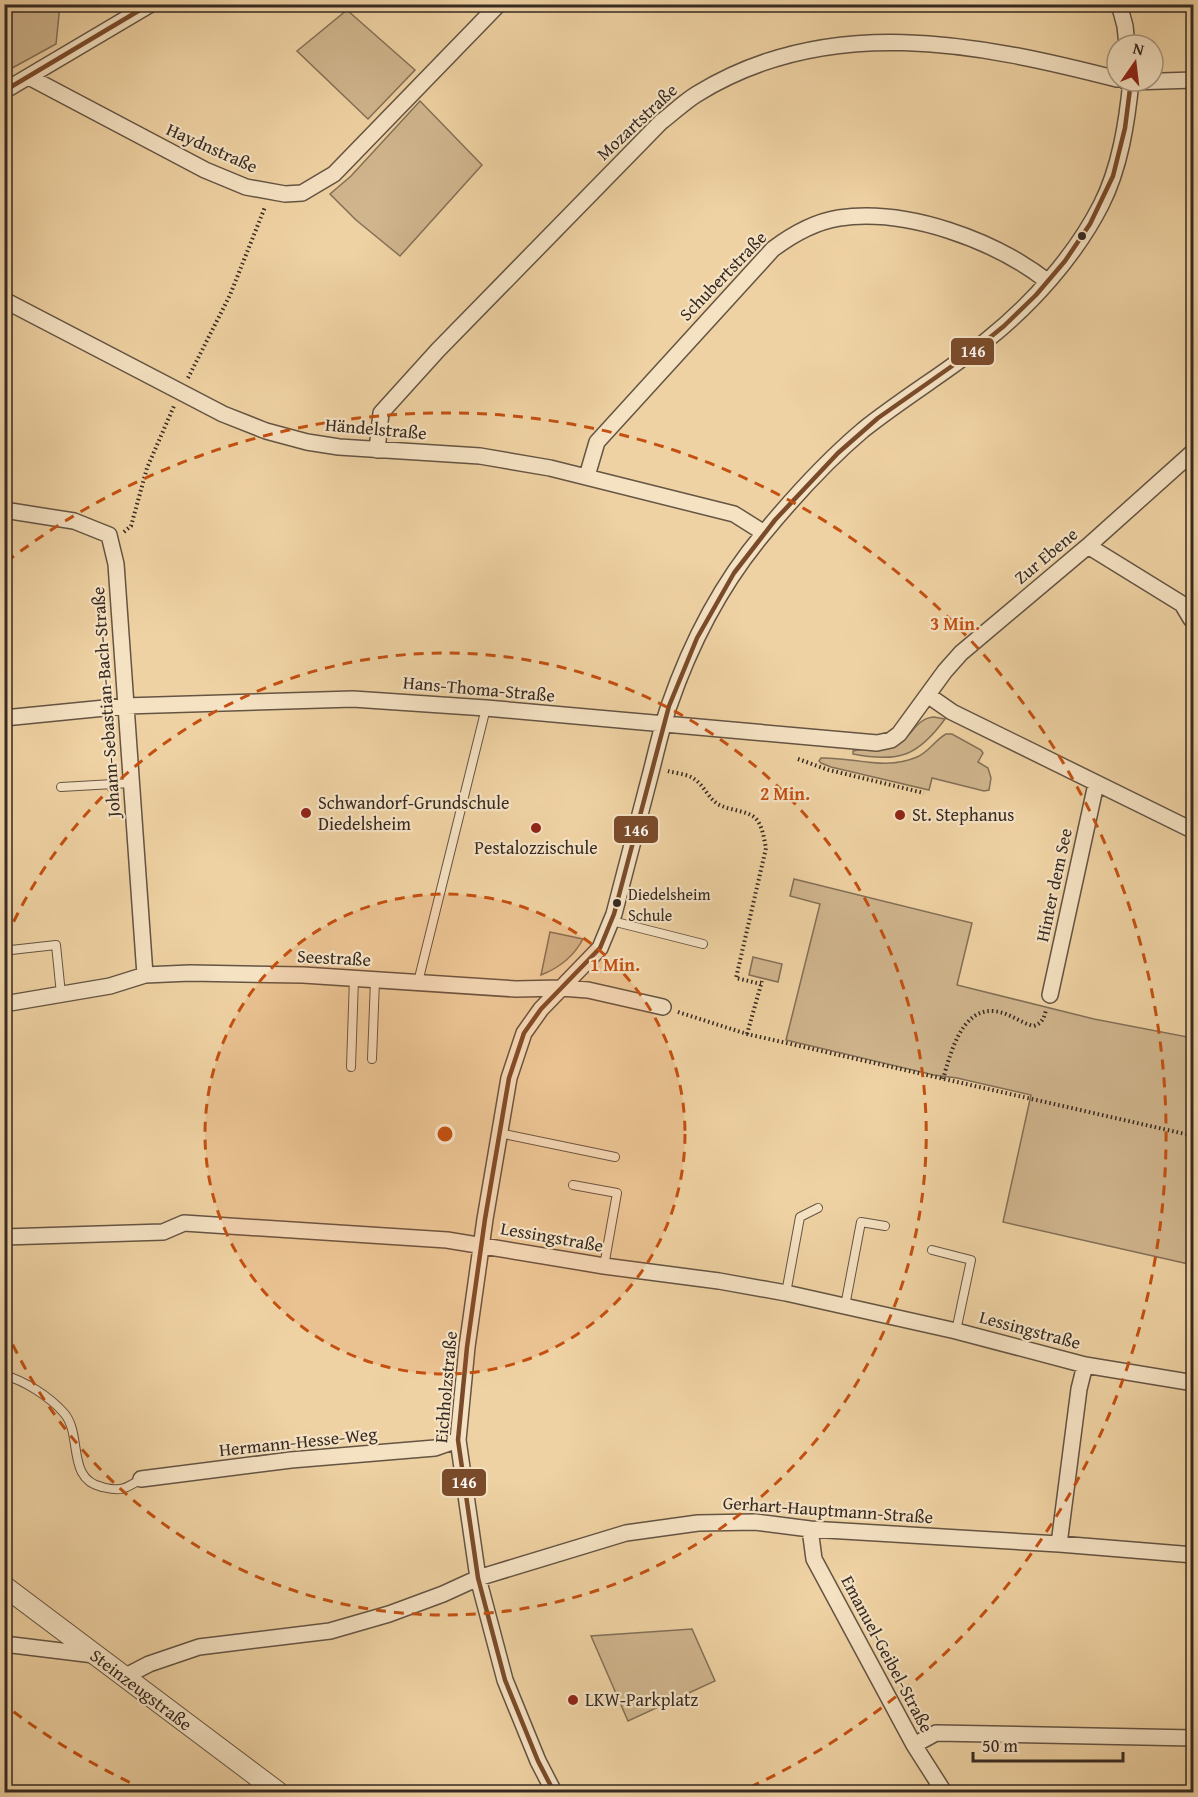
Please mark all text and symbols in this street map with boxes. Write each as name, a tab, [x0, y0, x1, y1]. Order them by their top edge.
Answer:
north arrow	[1105, 33, 1165, 93]
text: N	[1131, 36, 1147, 61]
street label: Mozartstraße	[590, 77, 683, 166]
street label: Haydnstraße	[162, 115, 262, 180]
street label: Schubertstraße	[673, 225, 773, 327]
unlabelled marker	[1076, 230, 1088, 242]
line badge: 146	[950, 337, 995, 366]
text: 146	[961, 339, 985, 363]
street label: Händelstraße	[324, 411, 428, 446]
street label: Zur Ebene	[1008, 521, 1084, 590]
street label: Johann-Sebastian-Bach-Straße	[84, 586, 127, 820]
text: 3 Min.	[930, 610, 980, 637]
street label: Hans-Thoma-Straße	[402, 668, 556, 709]
text: 2 Min.	[760, 780, 810, 807]
place label: Schwandorf-Grundschule Diedelsheim	[318, 789, 510, 837]
place label: St. Stephanus	[912, 801, 1014, 828]
marker: Schwandorf-Grundschule Diedelsheim	[299, 806, 313, 820]
marker: St. Stephanus	[893, 808, 907, 822]
line badge: 146	[613, 815, 659, 844]
text: 146	[624, 818, 648, 842]
marker: Pestalozzischule	[529, 821, 543, 835]
street label: Hinter dem See	[1028, 826, 1079, 944]
place label: Pestalozzischule	[474, 834, 598, 861]
place label: Diedelsheim Schule	[628, 882, 711, 927]
marker: Diedelsheim Schule	[611, 897, 623, 909]
street label: Seestraße	[296, 942, 372, 973]
text: 1 Min.	[590, 951, 640, 978]
centre of rings	[435, 1124, 455, 1144]
street label: Lessingstraße	[499, 1214, 606, 1259]
street label: Lessingstraße	[976, 1303, 1084, 1356]
street label: Eichholzstraße	[427, 1330, 464, 1444]
street label: Hermann-Hesse-Weg	[218, 1420, 378, 1463]
line badge: 146	[441, 1468, 487, 1497]
text: 146	[452, 1470, 476, 1494]
street label: Gerhart-Hauptmann-Straße	[722, 1489, 934, 1530]
street label: Emanuel-Geibel-Straße	[834, 1570, 940, 1737]
street label: Steinzeugstraße	[84, 1642, 198, 1737]
place label: LKW-Parkplatz	[585, 1686, 698, 1713]
marker: LKW-Parkplatz	[566, 1693, 580, 1707]
scale bar	[973, 1725, 1123, 1763]
text: 50 m	[982, 1732, 1018, 1759]

